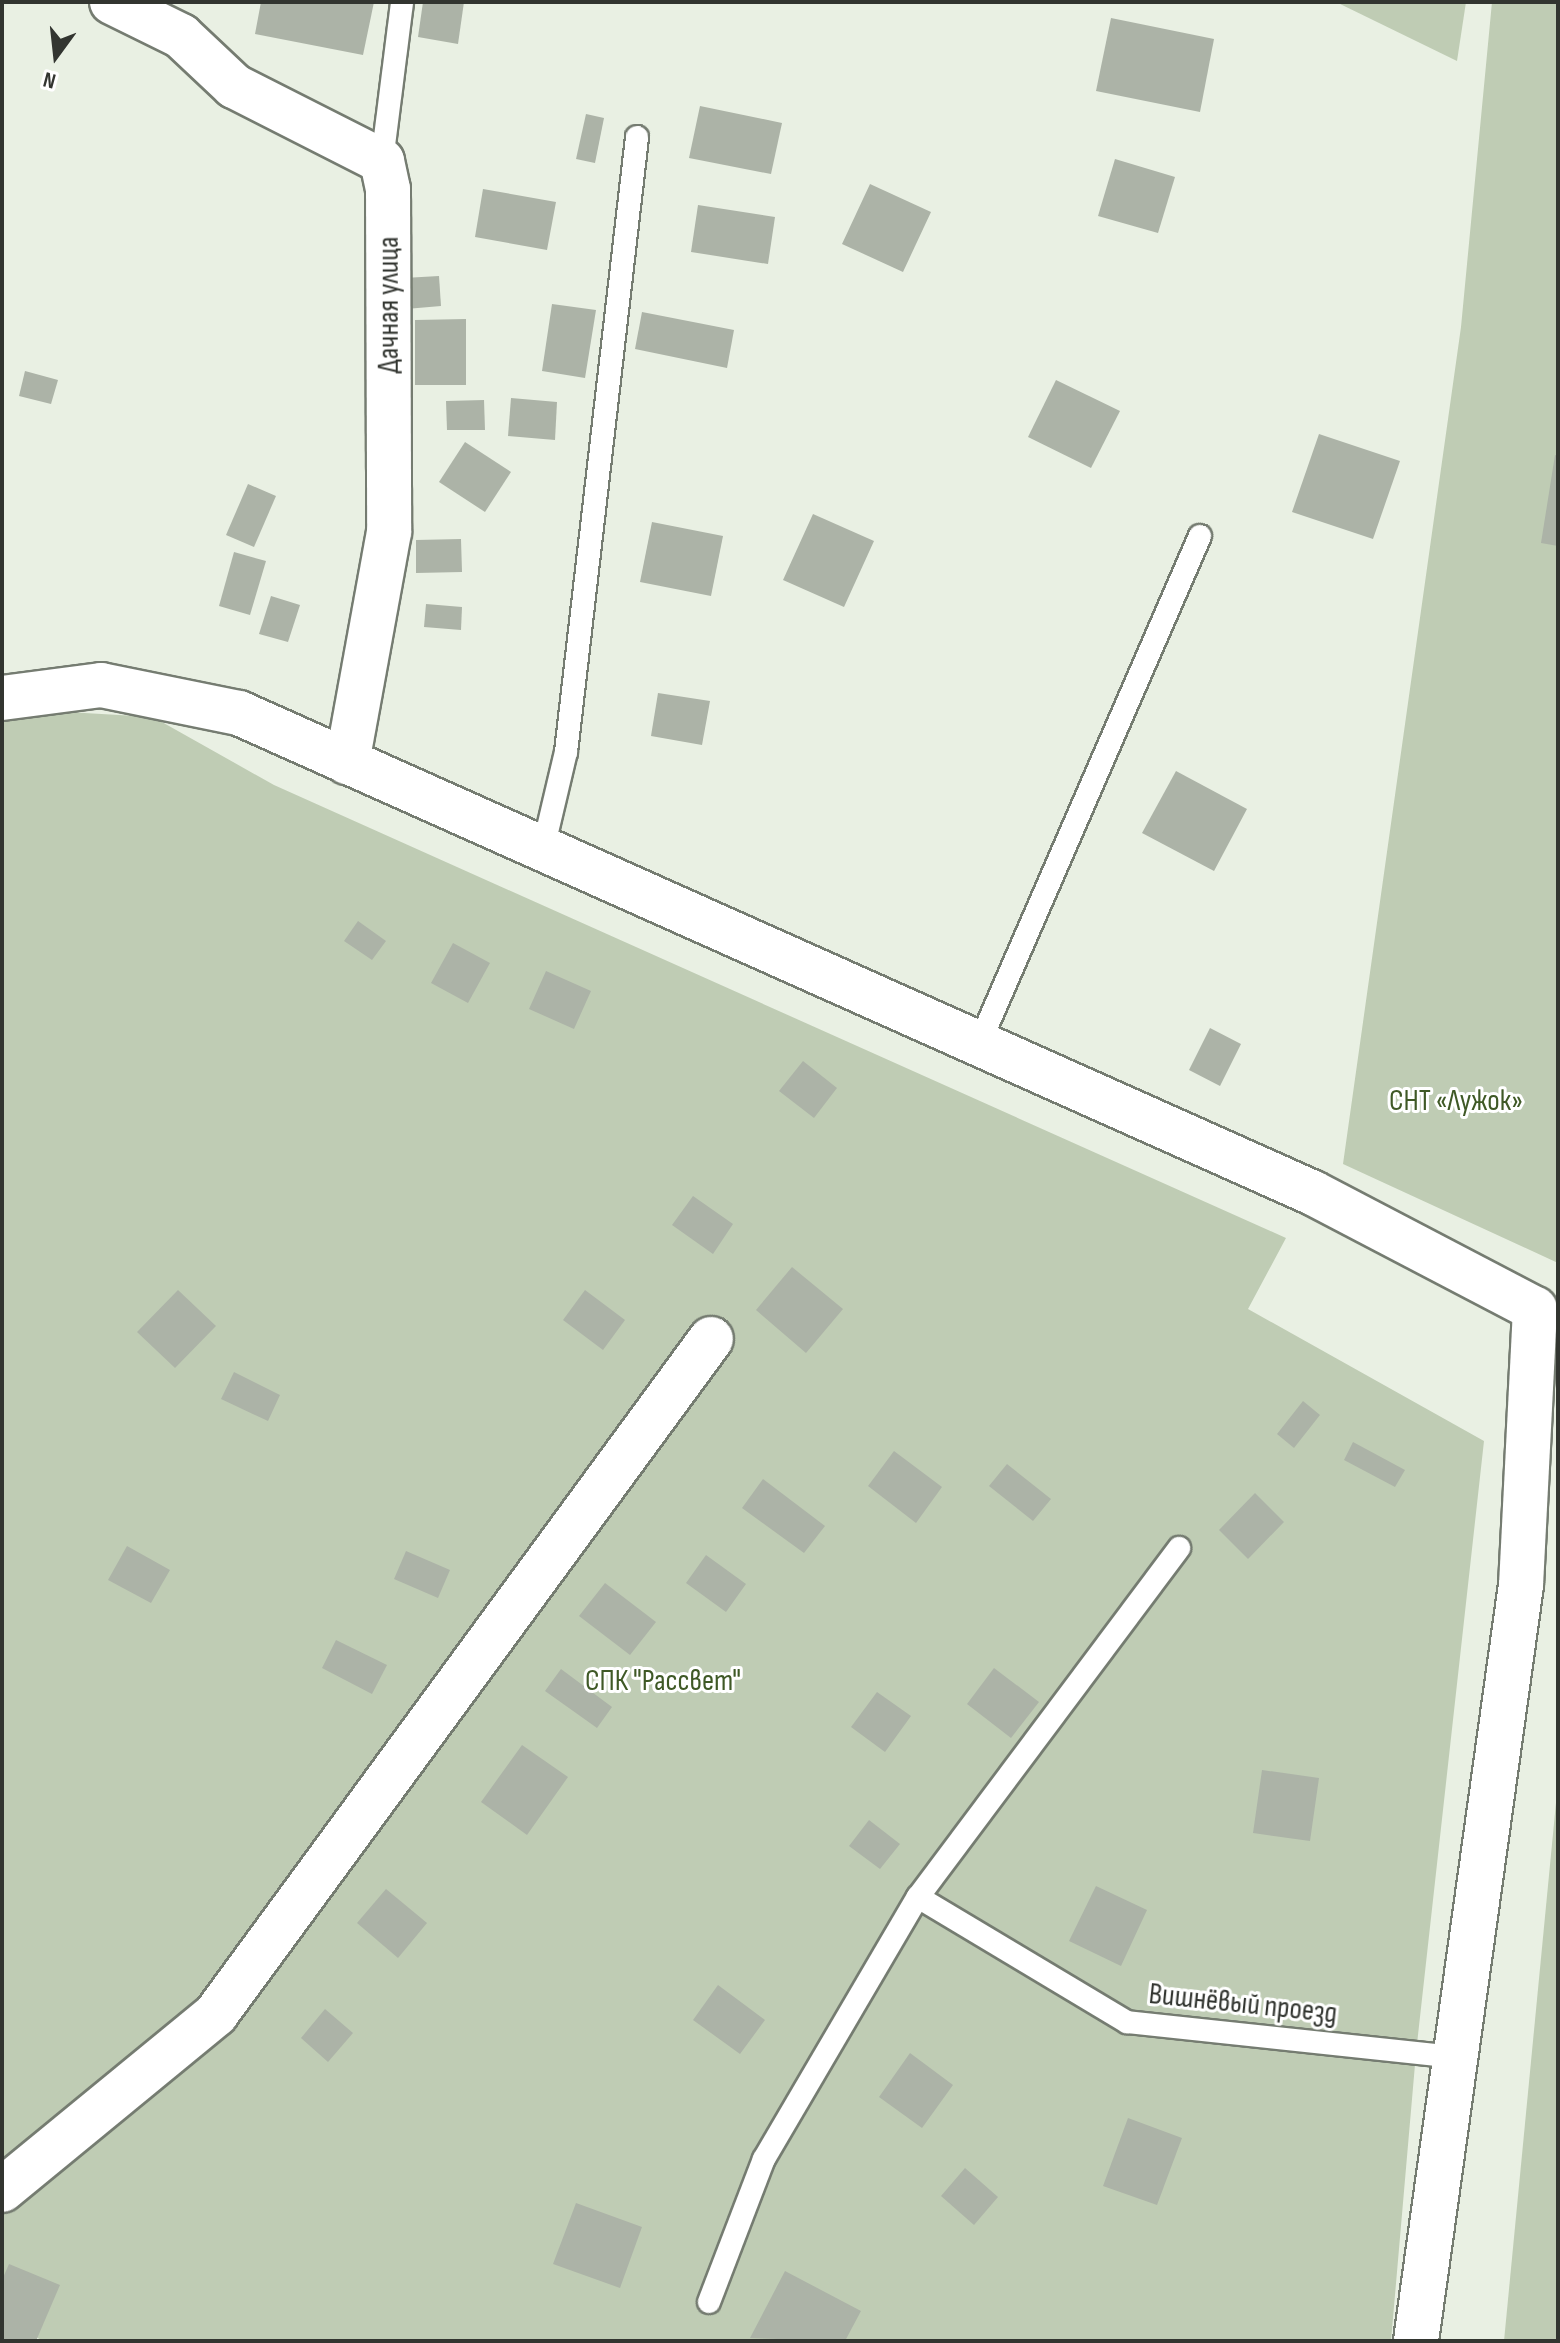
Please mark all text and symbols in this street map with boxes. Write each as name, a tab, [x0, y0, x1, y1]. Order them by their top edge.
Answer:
north arrow	[16, 16, 96, 96]
text: N	[40, 65, 59, 94]
street label: Дачная улица	[371, 236, 407, 374]
park label: СНТ «Лужок»	[1389, 1083, 1523, 1119]
park label: СПК "Рассвет"	[585, 1663, 741, 1699]
street label: Вишнёвый проезд	[1147, 1976, 1339, 2032]

